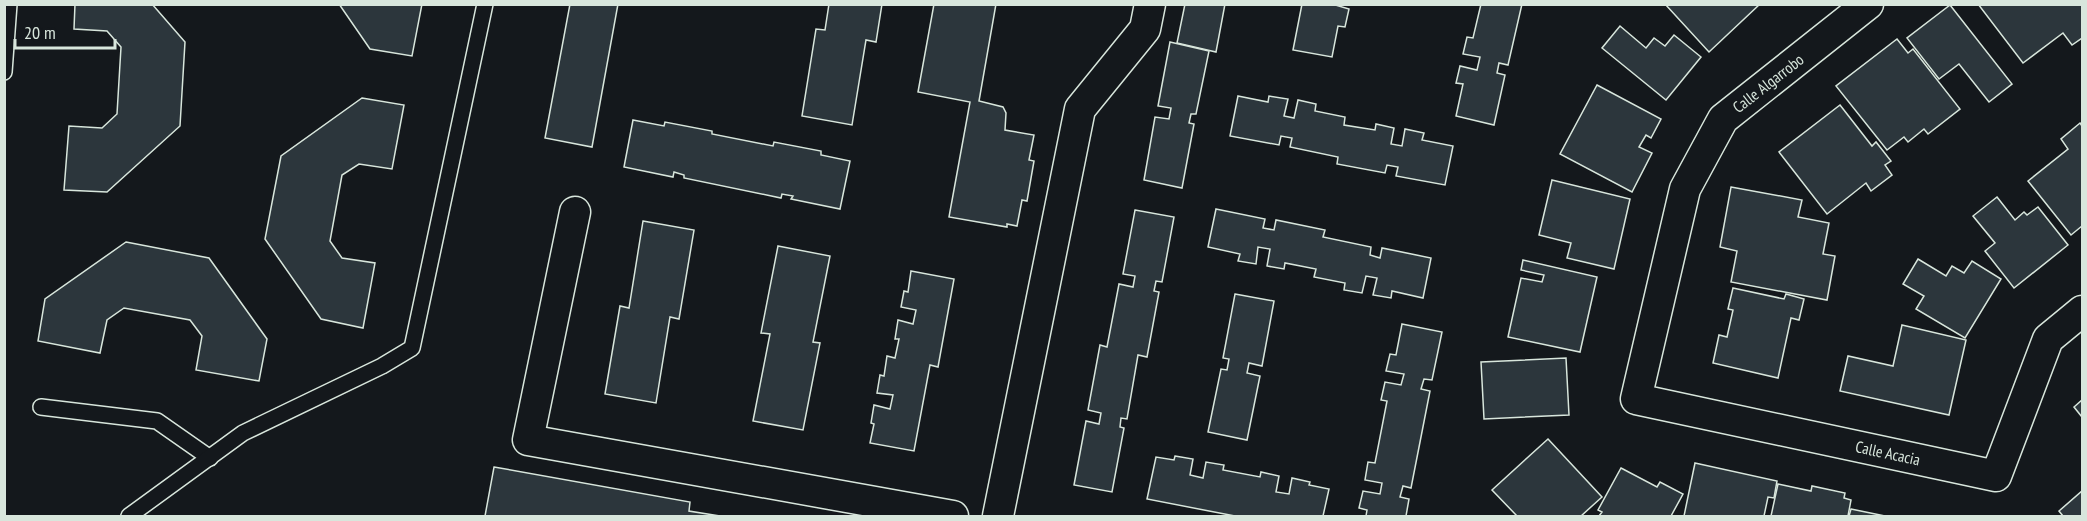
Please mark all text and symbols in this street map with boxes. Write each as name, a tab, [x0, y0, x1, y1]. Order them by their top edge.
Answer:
scale bar	[15, 12, 116, 50]
text: 20 m	[24, 21, 56, 44]
street label: Calle Algarrobo	[1728, 49, 1808, 117]
street label: Calle Acacia	[1854, 436, 1922, 470]

